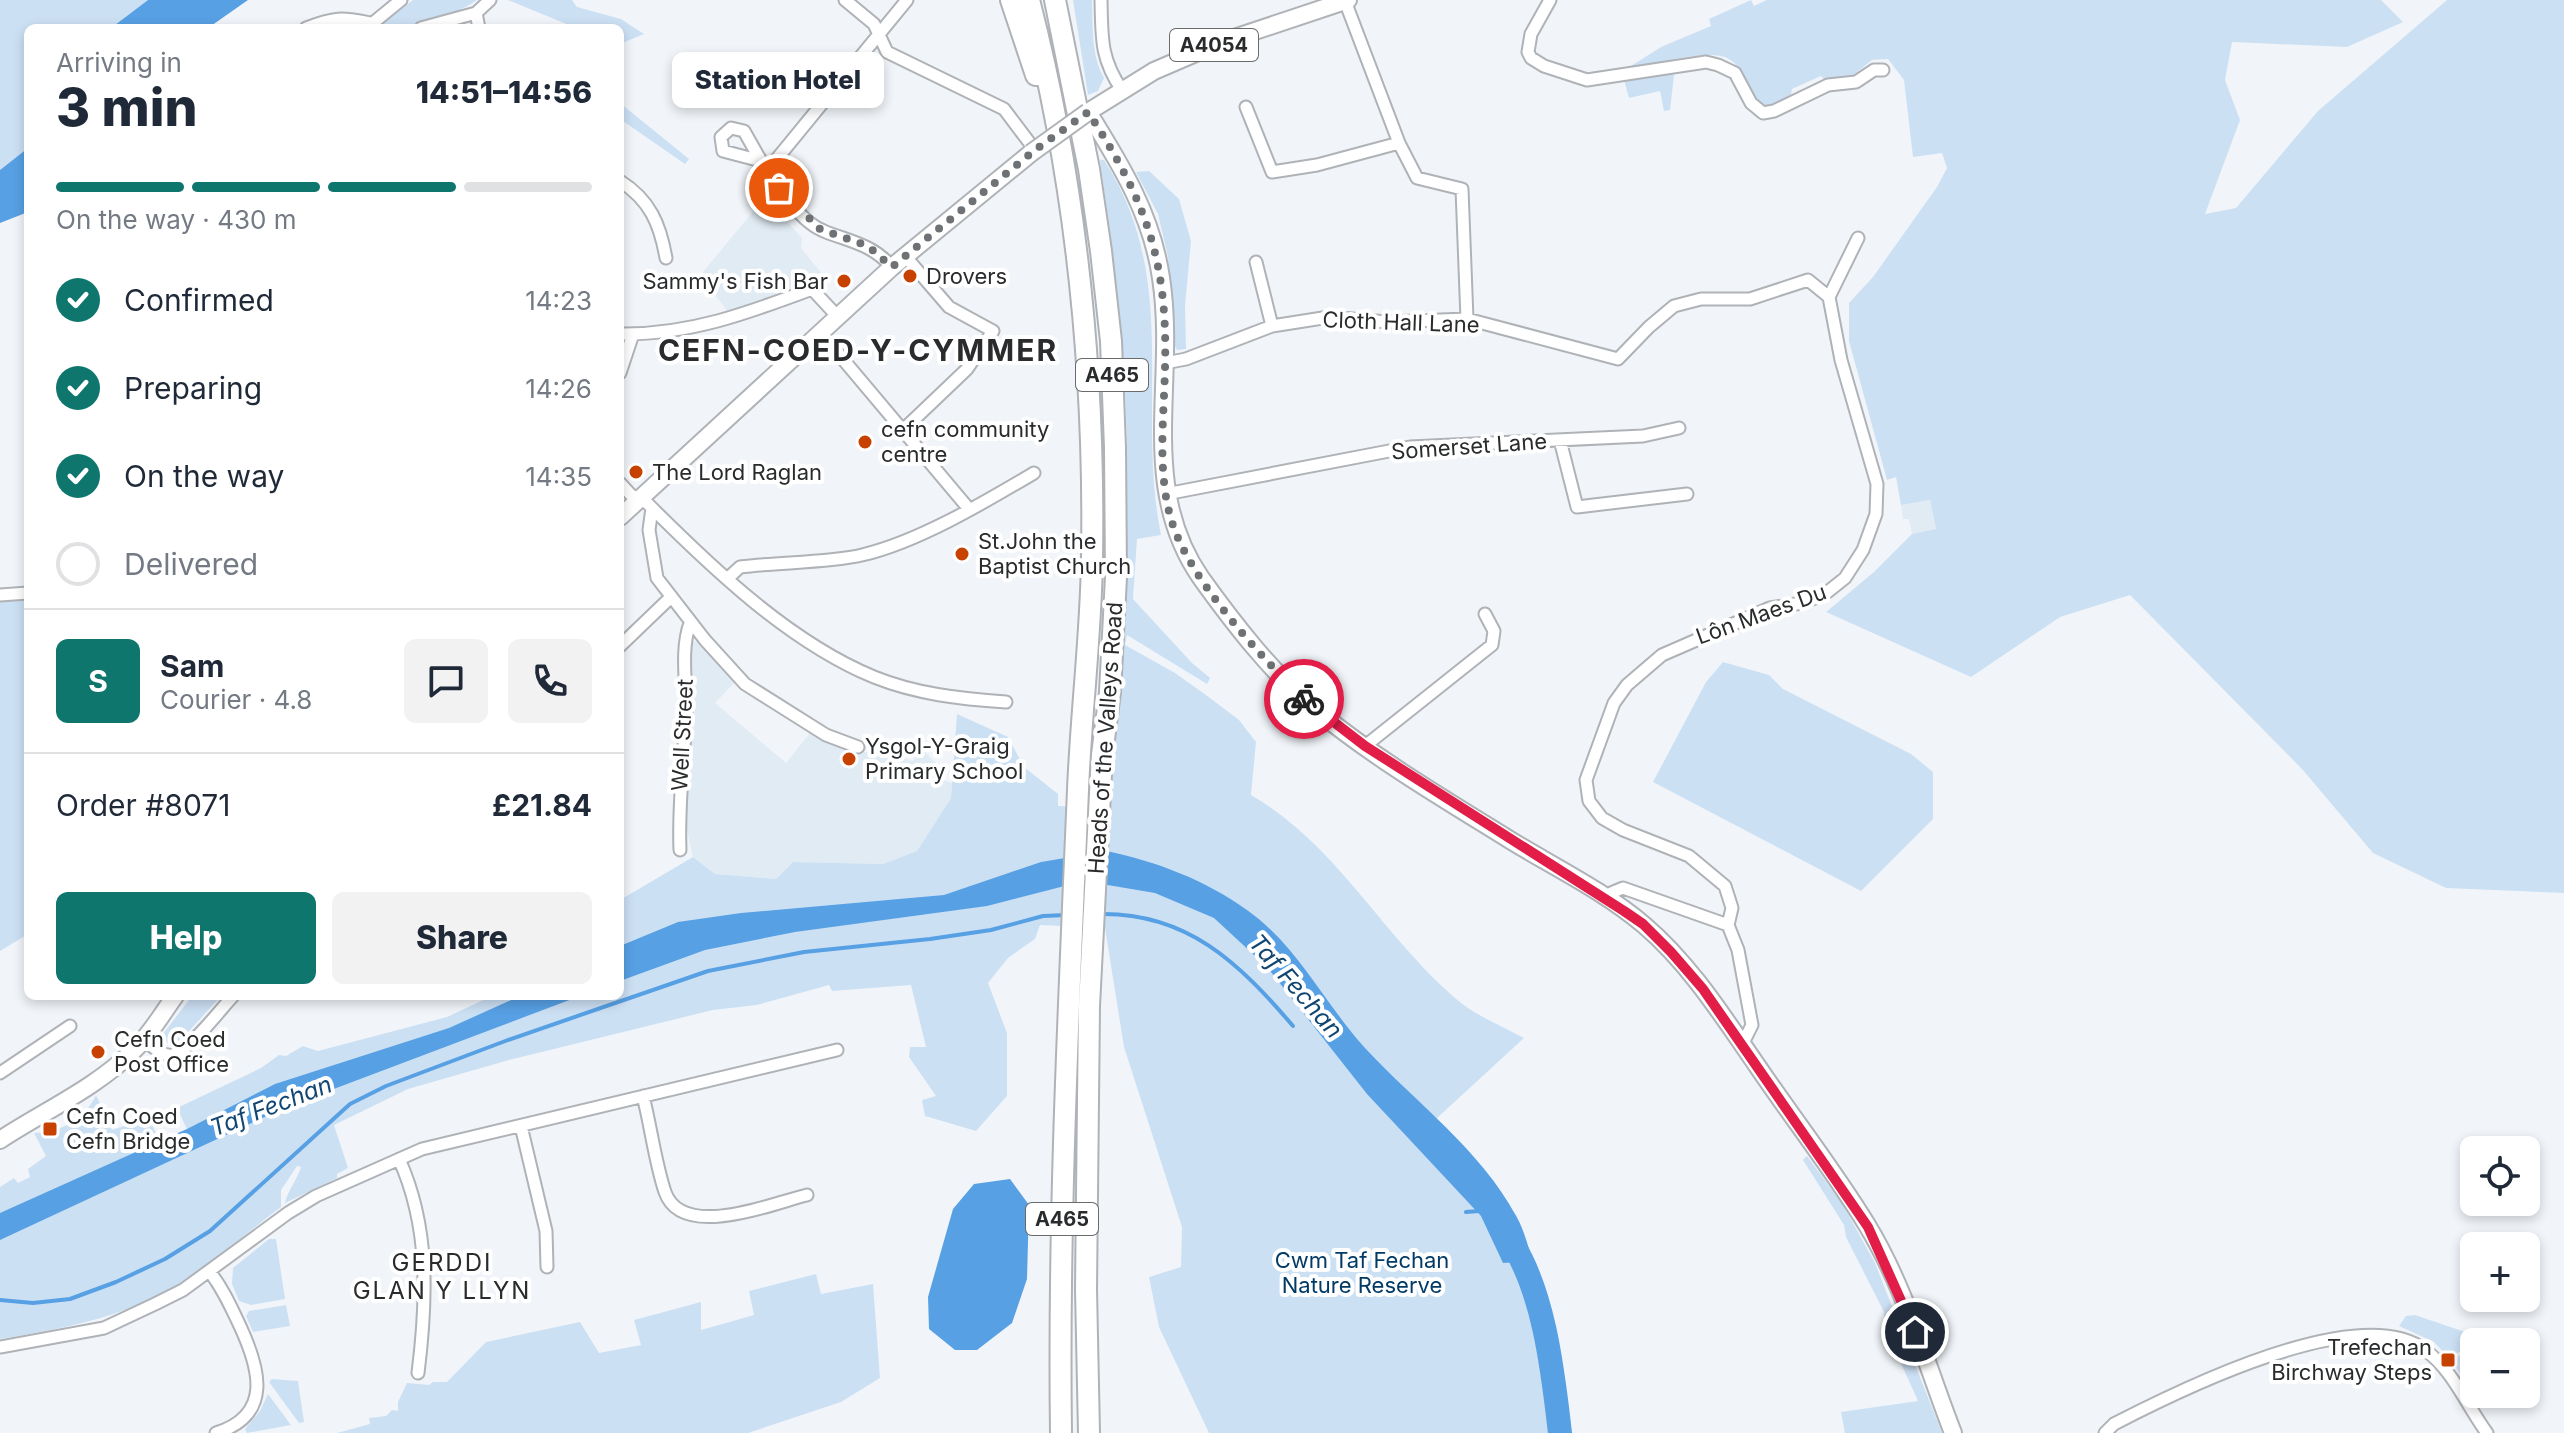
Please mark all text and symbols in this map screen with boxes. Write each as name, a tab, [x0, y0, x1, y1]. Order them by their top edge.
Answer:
road number: A4054	[1170, 29, 1258, 61]
text: Arriving in	[56, 47, 182, 78]
callout: Station Hotel	[673, 52, 885, 108]
text: Station Hotel	[695, 64, 861, 95]
text: 14:51–14:56	[416, 74, 592, 110]
text: 3 min	[56, 76, 198, 139]
pin	[745, 154, 813, 222]
icon: bag	[757, 166, 801, 210]
text: On the way · 430 m	[56, 204, 296, 235]
place label: Drovers	[926, 263, 1007, 289]
marker: Drovers	[901, 267, 919, 285]
place label: Sammy's Fish Bar	[642, 268, 828, 294]
marker: Sammy's Fish Bar	[835, 272, 853, 290]
icon: check	[56, 278, 100, 322]
text: Confirmed	[124, 282, 274, 318]
text: 14:23	[525, 285, 592, 316]
street label: Cloth Hall Lane	[1322, 306, 1480, 338]
district label: CEFN-COED-Y-CYMMER	[658, 332, 1058, 368]
road number: A465	[1076, 359, 1148, 391]
icon: check	[56, 366, 100, 410]
text: Preparing	[124, 370, 262, 406]
text: 14:26	[525, 373, 592, 404]
place label: cefn community centre	[881, 416, 1049, 467]
street label: Somerset Lane	[1390, 428, 1548, 464]
marker: cefn community centre	[856, 433, 874, 451]
icon: check	[56, 454, 100, 498]
text: On the way	[124, 458, 284, 494]
place label: The Lord Raglan	[652, 459, 822, 485]
text: 14:35	[525, 461, 592, 492]
marker: The Lord Raglan	[627, 463, 645, 481]
place label: St.John the Baptist Church	[978, 528, 1131, 579]
marker: St.John the Baptist Church	[953, 545, 971, 563]
text: Delivered	[124, 546, 258, 582]
street label: Lôn Maes Du	[1692, 578, 1830, 650]
street label: Heads of the Valleys Road	[1083, 601, 1127, 875]
button: chat	[404, 639, 488, 723]
button: phone	[508, 639, 592, 723]
text: Sam	[160, 648, 224, 684]
courier	[1264, 659, 1344, 739]
text: S	[88, 663, 108, 699]
icon: bike	[1282, 677, 1326, 721]
street label: Well Street	[666, 678, 698, 792]
text: Courier · 4.8	[160, 684, 312, 715]
place label: Ysgol-Y-Graig Primary School	[865, 733, 1023, 784]
marker: Ysgol-Y-Graig Primary School	[840, 750, 858, 768]
text: Order #8071	[56, 787, 230, 823]
text: £21.84	[492, 787, 592, 823]
button: Help	[56, 892, 316, 984]
button: Share	[332, 892, 592, 984]
water label: Taf Fechan	[1243, 928, 1349, 1044]
place label: Cefn Coed Post Office	[114, 1026, 229, 1077]
marker: Cefn Coed Post Office	[89, 1043, 107, 1061]
water label: Taf Fechan	[206, 1070, 336, 1142]
place label: Cefn Coed Cefn Bridge	[66, 1103, 190, 1154]
marker: Cefn Coed Cefn Bridge	[41, 1120, 59, 1138]
map controls	[2460, 1136, 2540, 1408]
button: locate	[2460, 1136, 2540, 1216]
road number: A465	[1026, 1203, 1098, 1235]
button: +	[2460, 1232, 2540, 1312]
park label: Cwm Taf Fechan Nature Reserve	[1275, 1247, 1449, 1298]
district label: GERDDI GLAN Y LLYN	[353, 1248, 531, 1305]
pin	[1881, 1298, 1949, 1366]
icon: home	[1893, 1310, 1937, 1354]
button: −	[2460, 1328, 2540, 1408]
place label: Trefechan Birchway Steps	[2271, 1334, 2432, 1385]
marker: Trefechan Birchway Steps	[2439, 1351, 2457, 1369]

